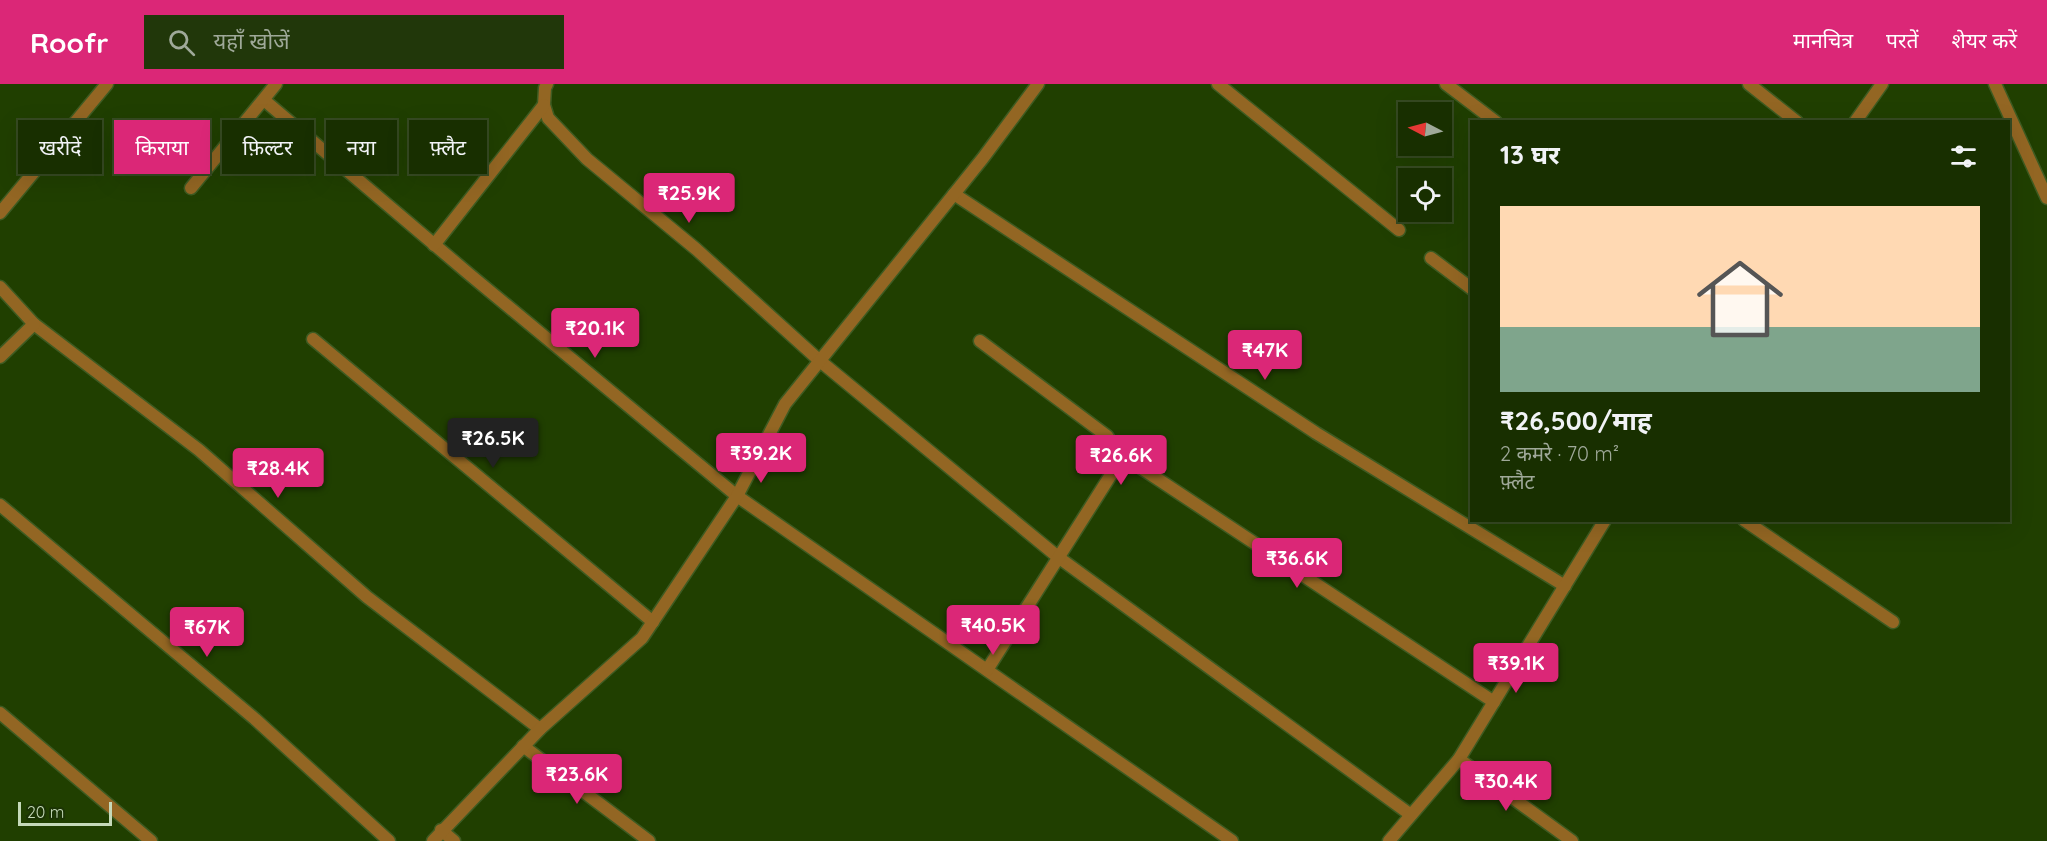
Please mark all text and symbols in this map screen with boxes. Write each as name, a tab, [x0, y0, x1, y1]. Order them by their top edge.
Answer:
search box	[144, 15, 564, 69]
text: Roofr	[30, 25, 108, 60]
icon: search	[165, 26, 198, 59]
text: यहाँ खोजें	[213, 27, 290, 55]
text: मानचित्र	[1793, 27, 1853, 53]
text: परतें	[1886, 27, 1919, 53]
text: शेयर करें	[1952, 27, 2017, 53]
north arrow	[1398, 102, 1452, 156]
map controls	[1398, 102, 1452, 222]
chip: खरीदें	[18, 120, 102, 174]
chip: किराया	[114, 120, 210, 174]
chip: फ़िल्टर	[222, 120, 314, 174]
chip: नया	[326, 120, 397, 174]
chip: फ़्लैट	[409, 120, 487, 174]
text: 13 घर	[1500, 138, 1560, 171]
icon: filters	[1947, 140, 1980, 173]
button: locate	[1398, 168, 1452, 222]
pin: ₹25.9K	[640, 173, 738, 224]
text: ₹25.9K	[658, 180, 720, 205]
icon: home	[1686, 245, 1794, 353]
pin: ₹20.1K	[546, 308, 644, 359]
text: ₹20.1K	[565, 315, 625, 340]
pin: ₹47K	[1229, 330, 1301, 381]
text: ₹47K	[1242, 337, 1288, 362]
text: ₹26,500/माह	[1500, 404, 1652, 437]
pin: ₹26.5K	[444, 418, 542, 469]
text: ₹26.5K	[461, 425, 525, 450]
pin: ₹39.2K	[712, 433, 810, 484]
pin: ₹26.6K	[1072, 435, 1170, 486]
text: ₹39.2K	[730, 440, 792, 465]
text: 2 कमरे · 70 m²	[1500, 441, 1619, 466]
text: ₹26.6K	[1090, 442, 1152, 467]
pin: ₹28.4K	[229, 448, 327, 499]
text: ₹28.4K	[247, 455, 309, 480]
text: फ़्लैट	[1500, 469, 1535, 494]
pin: ₹36.6K	[1248, 538, 1346, 589]
text: ₹36.6K	[1266, 545, 1328, 570]
pin: ₹40.5K	[944, 605, 1042, 656]
pin: ₹67K	[171, 607, 243, 658]
text: ₹40.5K	[961, 612, 1025, 637]
text: ₹67K	[184, 614, 230, 639]
pin: ₹39.1K	[1467, 643, 1565, 694]
text: ₹39.1K	[1487, 650, 1545, 675]
pin: ₹23.6K	[528, 754, 626, 805]
text: ₹23.6K	[546, 761, 608, 786]
pin: ₹30.4K	[1457, 761, 1555, 812]
text: ₹30.4K	[1474, 768, 1538, 793]
scale bar	[18, 799, 112, 826]
text: 20 m	[27, 802, 64, 822]

